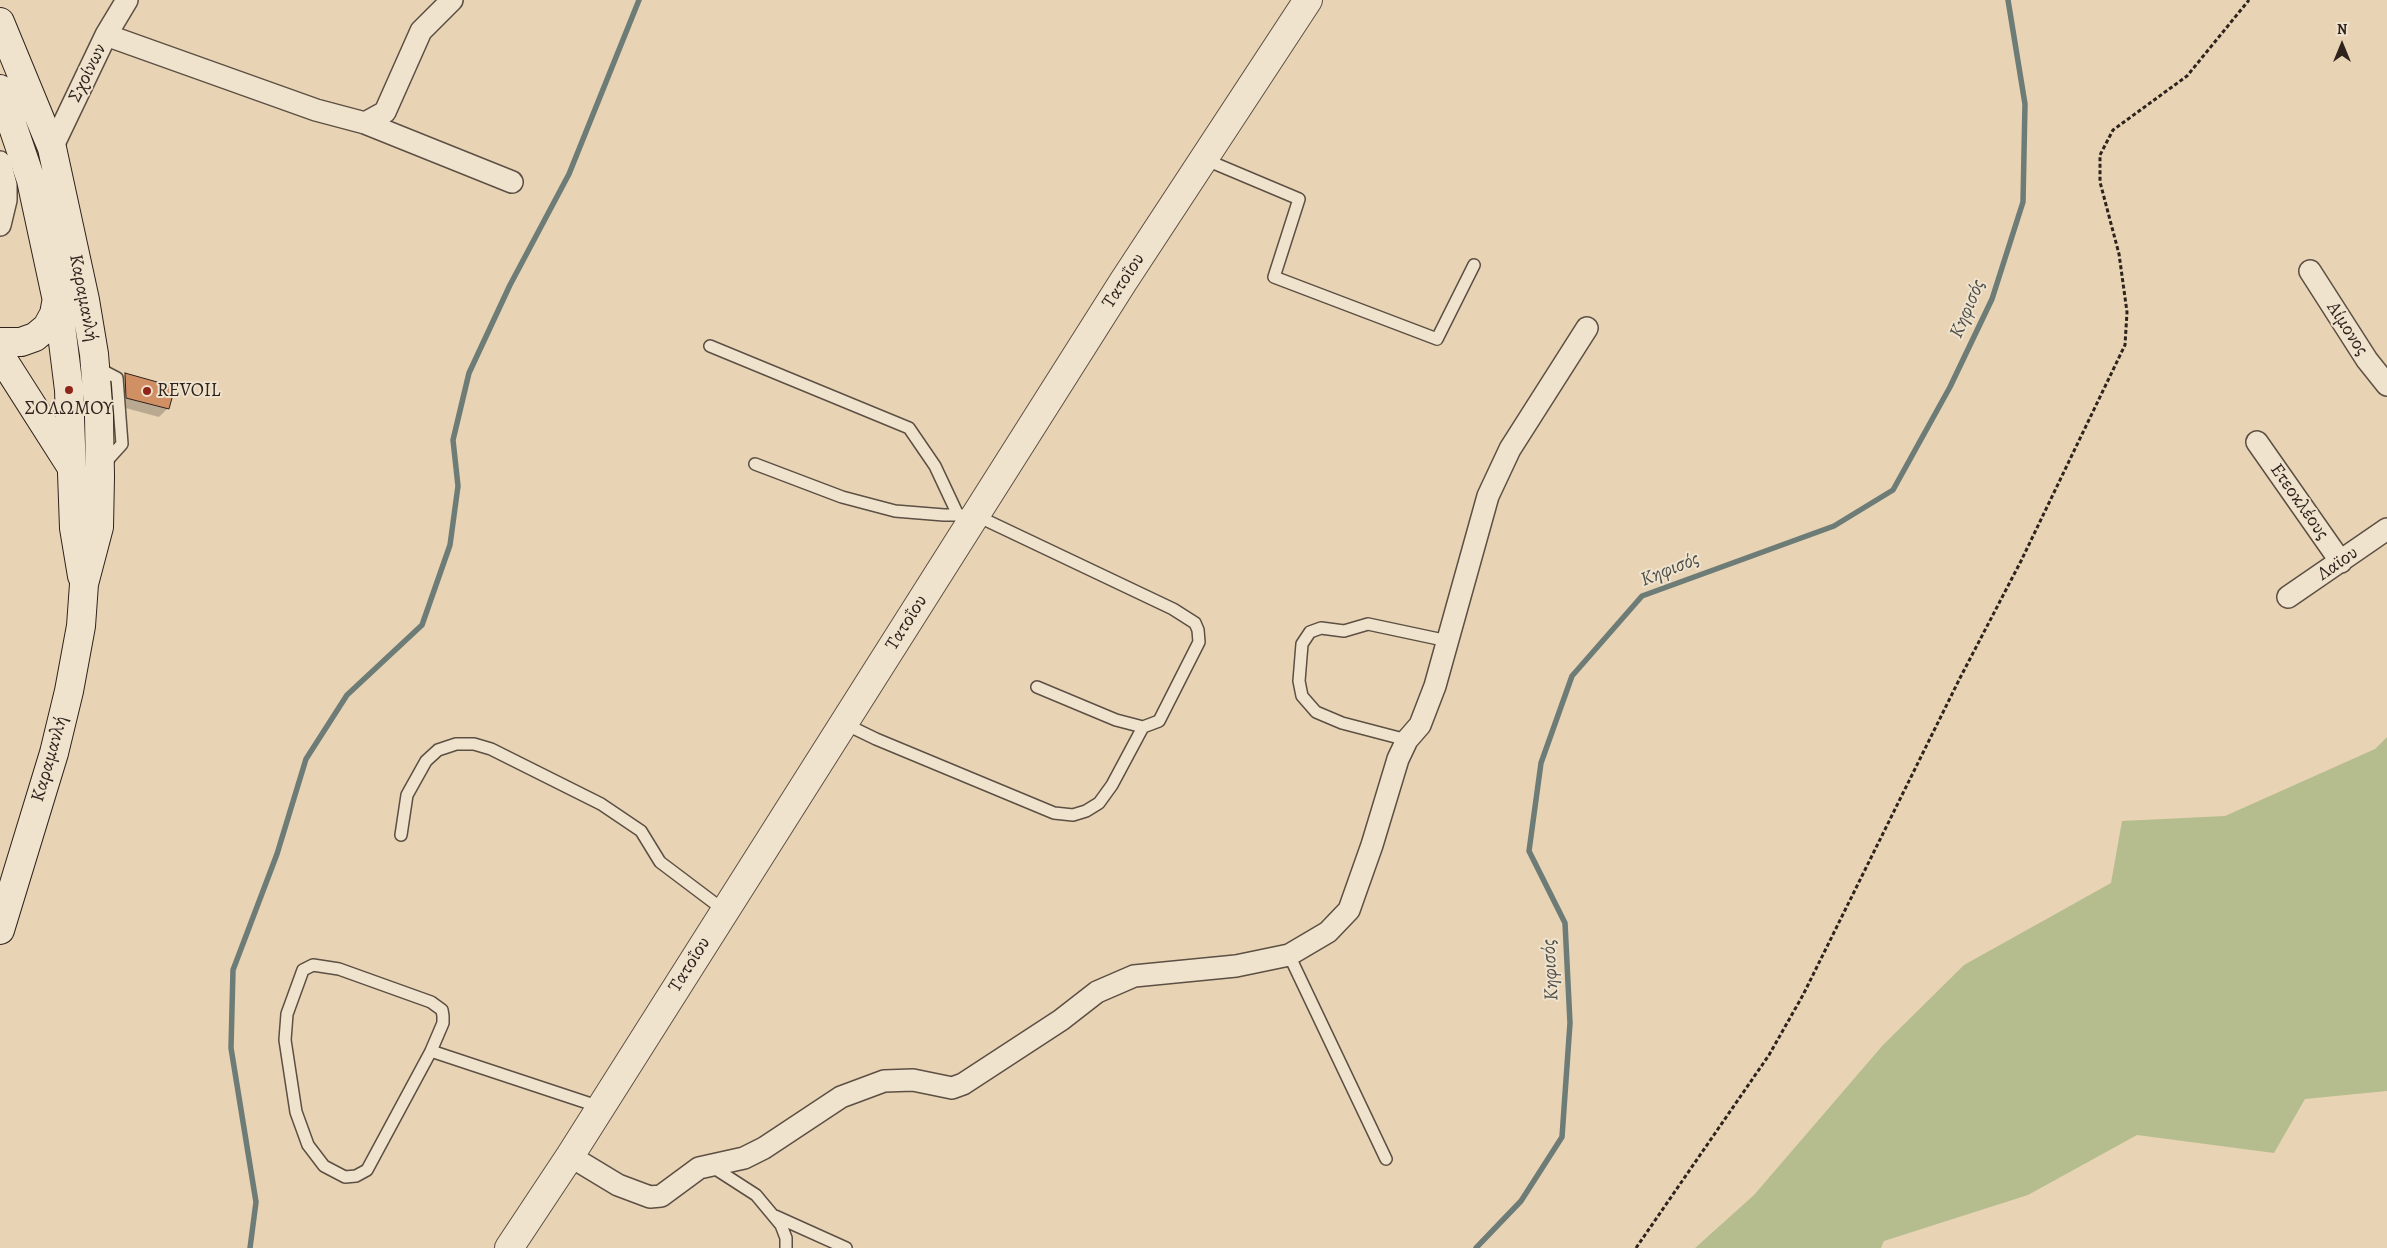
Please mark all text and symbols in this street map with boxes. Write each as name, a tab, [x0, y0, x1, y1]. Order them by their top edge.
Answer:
north arrow	[2317, 20, 2367, 70]
text: N	[2337, 20, 2347, 39]
street label: Σχοίνων	[64, 40, 112, 106]
street label: Τατοΐου	[1098, 249, 1150, 313]
street label: Καραμανλή	[63, 252, 103, 344]
water label: Κηφισός	[1945, 276, 1991, 342]
street label: Αίμονος	[2321, 298, 2373, 360]
place label: REVOIL	[157, 380, 220, 402]
marker: ΣΟΛΩΜΟΥ	[63, 384, 75, 396]
marker: REVOIL	[141, 385, 153, 397]
place label: ΣΟΛΩΜΟΥ	[25, 398, 113, 420]
street label: Ετεοκλέους	[2265, 460, 2333, 544]
street label: Λαϊου	[2313, 542, 2363, 586]
water label: Κηφισός	[1637, 547, 1703, 593]
street label: Τατοΐου	[881, 591, 933, 655]
street label: Καραμανλή	[27, 713, 73, 805]
street label: Τατοΐου	[664, 933, 716, 997]
water label: Κηφισός	[1537, 939, 1565, 1001]

